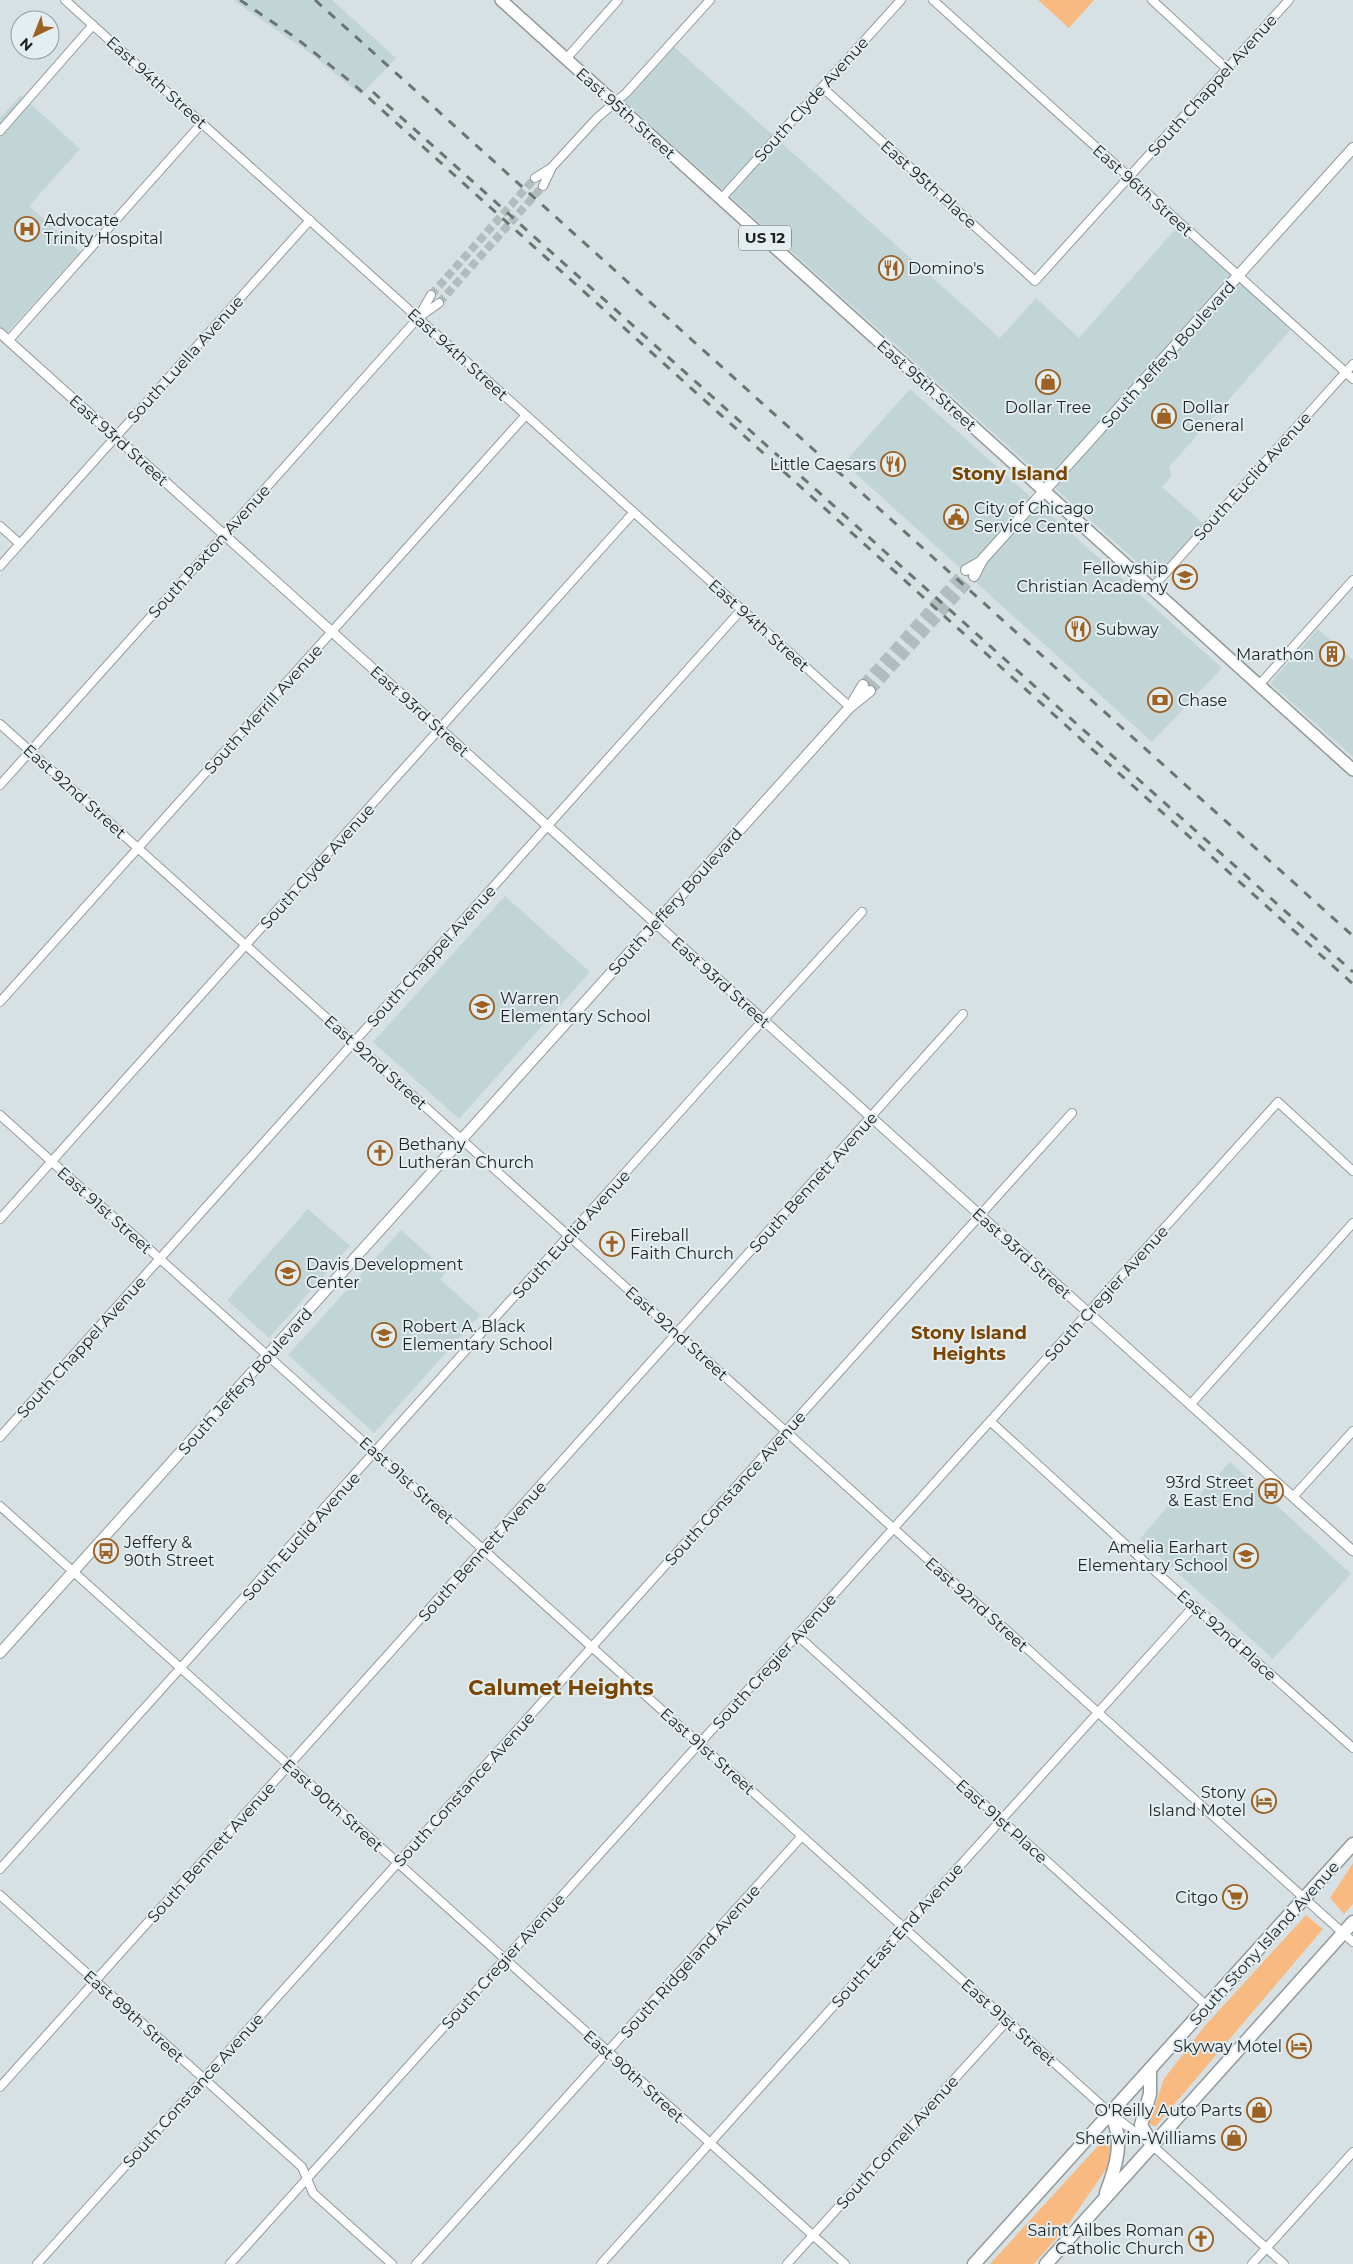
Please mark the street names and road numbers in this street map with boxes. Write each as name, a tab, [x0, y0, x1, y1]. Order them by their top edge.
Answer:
street label: South Chappel Avenue	[1144, 11, 1281, 160]
street label: East 94th Street	[102, 32, 211, 133]
street label: South Clyde Avenue	[750, 33, 872, 166]
street label: East 95th Street	[572, 64, 680, 163]
street label: East 95th Place	[877, 136, 981, 232]
street label: East 96th Street	[1089, 141, 1197, 241]
road number: US 12	[739, 226, 791, 250]
street label: South Jeffery Boulevard	[1097, 277, 1239, 432]
street label: South Luella Avenue	[123, 292, 247, 427]
street label: East 94th Street	[403, 304, 512, 405]
street label: East 95th Street	[873, 336, 981, 435]
street label: East 93rd Street	[65, 391, 172, 490]
street label: South Euclid Avenue	[1190, 408, 1315, 545]
street label: South Paxton Avenue	[144, 481, 274, 622]
street label: East 94th Street	[704, 575, 813, 676]
street label: South Merrill Avenue	[200, 641, 326, 778]
street label: East 93rd Street	[366, 662, 473, 761]
street label: East 92nd Street	[19, 740, 130, 843]
street label: South Clyde Avenue	[256, 800, 378, 933]
street label: South Jeffery Boulevard	[604, 824, 746, 979]
street label: South Chappel Avenue	[363, 882, 500, 1031]
street label: East 93rd Street	[667, 933, 774, 1032]
street label: East 92nd Street	[320, 1011, 431, 1114]
street label: South Bennett Avenue	[745, 1108, 881, 1257]
street label: East 91st Street	[53, 1163, 156, 1258]
street label: South Euclid Avenue	[509, 1166, 634, 1303]
street label: East 93rd Street	[968, 1204, 1075, 1303]
street label: South Cregier Avenue	[1041, 1222, 1172, 1365]
street label: South Chappel Avenue	[13, 1273, 150, 1422]
street label: East 92nd Street	[621, 1282, 732, 1385]
street label: South Jeffery Boulevard	[174, 1304, 316, 1459]
street label: South Constance Avenue	[661, 1407, 810, 1569]
street label: East 91st Street	[355, 1433, 458, 1528]
street label: South Euclid Avenue	[239, 1468, 364, 1605]
street label: South Bennett Avenue	[414, 1477, 550, 1626]
street label: East 92nd Street	[921, 1553, 1032, 1656]
street label: East 92nd Place	[1173, 1586, 1280, 1685]
street label: South Cregier Avenue	[709, 1590, 840, 1733]
street label: East 91st Street	[656, 1704, 759, 1799]
street label: South Constance Avenue	[390, 1708, 539, 1870]
street label: East 90th Street	[278, 1755, 387, 1856]
street label: East 91st Place	[952, 1775, 1051, 1867]
street label: South Bennett Avenue	[143, 1778, 279, 1927]
street label: South Stony Island Avenue	[1186, 1857, 1343, 2029]
street label: South East End Avenue	[828, 1859, 967, 2011]
street label: South Ridgeland Avenue	[617, 1881, 764, 2042]
street label: South Cregier Avenue	[438, 1890, 569, 2033]
street label: East 89th Street	[80, 1966, 188, 2067]
street label: East 91st Street	[957, 1975, 1060, 2070]
street label: South Constance Avenue	[119, 2009, 268, 2171]
street label: East 90th Street	[579, 2026, 688, 2127]
street label: South Cornell Avenue	[832, 2072, 962, 2213]

